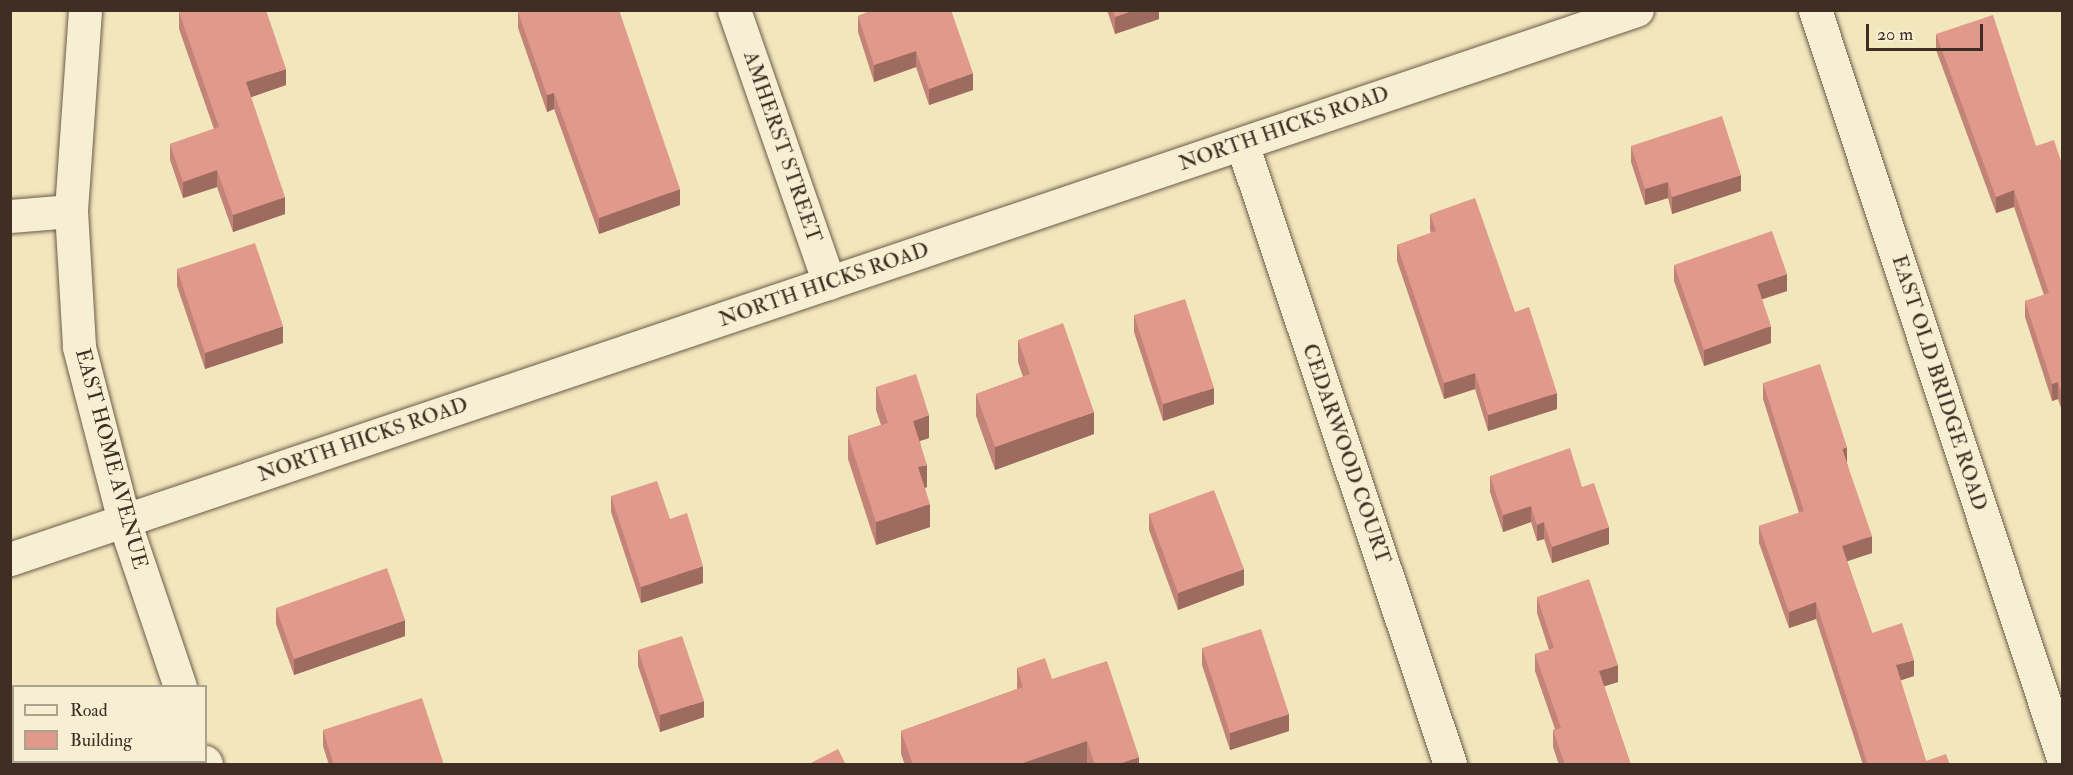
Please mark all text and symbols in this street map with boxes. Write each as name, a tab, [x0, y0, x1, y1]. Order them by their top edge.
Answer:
scale bar	[1869, 12, 1986, 50]
text: 20 m	[1877, 23, 1913, 46]
street label: AMHERST STREET	[737, 48, 827, 246]
street label: NORTH HICKS ROAD	[1176, 81, 1392, 177]
street label: NORTH HICKS ROAD	[716, 237, 932, 333]
street label: EAST OLD BRIDGE ROAD	[1886, 252, 1992, 514]
street label: CEDARWOOD COURT	[1296, 341, 1396, 567]
street label: EAST HOME AVENUE	[69, 346, 153, 572]
street label: NORTH HICKS ROAD	[255, 392, 471, 488]
legend	[12, 685, 207, 763]
text: Road	[70, 699, 108, 722]
text: Building	[70, 729, 132, 752]

